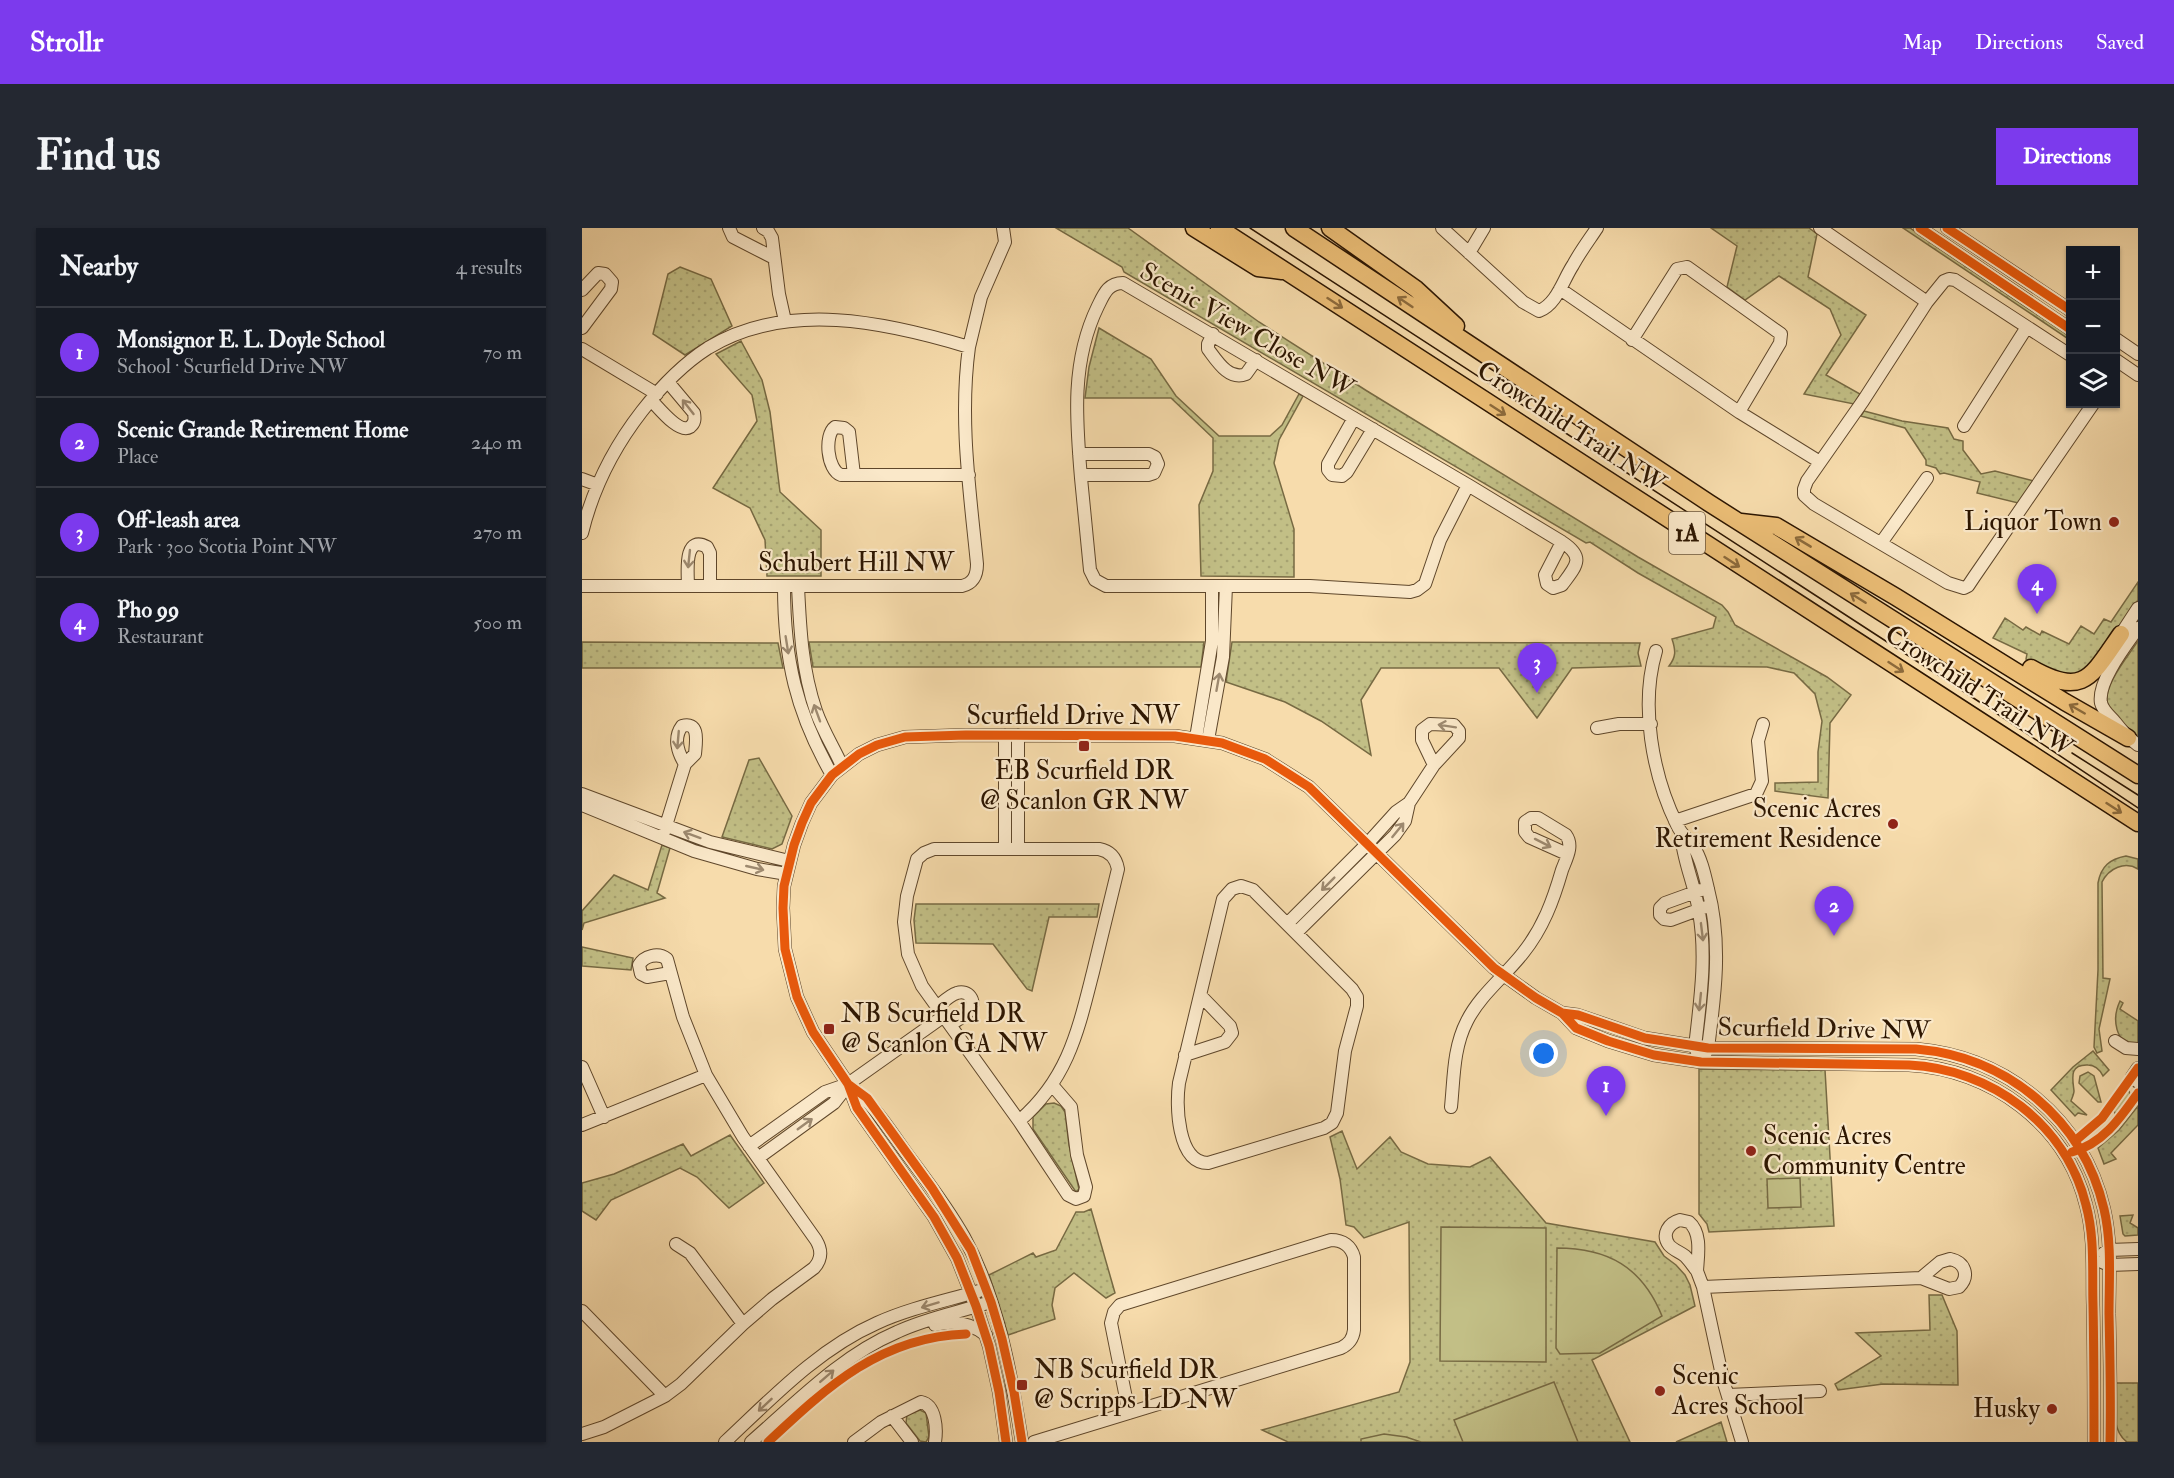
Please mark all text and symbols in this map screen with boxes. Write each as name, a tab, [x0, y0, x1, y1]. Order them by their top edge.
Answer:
text: Strollr	[30, 25, 103, 60]
text: Map	[1902, 29, 1942, 56]
text: Directions	[1975, 29, 2063, 56]
text: Saved	[2096, 29, 2144, 56]
button: Directions	[1996, 128, 2138, 185]
text: Find us	[36, 130, 160, 182]
map controls	[2066, 246, 2120, 408]
button: +	[2066, 246, 2120, 300]
text: Nearby	[60, 251, 138, 283]
text: 4 results	[456, 255, 522, 280]
street label: Scenic View Close NW	[1134, 256, 1361, 405]
one-way arrow	[1397, 296, 1414, 308]
one-way arrow	[1326, 297, 1343, 309]
button: −	[2066, 300, 2120, 354]
text: Monsignor E. L. Doyle School	[117, 326, 385, 354]
text: 1	[76, 340, 83, 365]
text: 70 m	[483, 340, 522, 365]
text: School · Scurfield Drive NW	[117, 354, 347, 379]
street label: Crowchild Trail NW	[1471, 354, 1672, 501]
button: layers	[2066, 354, 2120, 408]
one-way arrow	[682, 399, 695, 415]
one-way arrow	[1489, 404, 1506, 416]
text: Scenic Grande Retirement Home	[117, 416, 408, 444]
text: 2	[74, 430, 85, 455]
text: 240 m	[471, 430, 522, 455]
text: Place	[117, 444, 158, 469]
text: Off-leash area	[117, 506, 240, 534]
place label: Liquor Town	[1964, 506, 2102, 538]
road number: 1A	[1669, 512, 1705, 554]
marker: Liquor Town	[2107, 515, 2121, 529]
text: 3	[76, 520, 83, 545]
text: 270 m	[473, 520, 522, 545]
text: Park · 300 Scotia Point NW	[117, 534, 336, 559]
one-way arrow	[1795, 536, 1812, 548]
street label: Schubert Hill NW	[758, 547, 955, 579]
one-way arrow	[683, 548, 694, 568]
one-way arrow	[1723, 556, 1740, 568]
pin: 4	[2018, 564, 2056, 614]
one-way arrow	[1850, 592, 1867, 604]
text: Pho 99	[117, 596, 179, 624]
text: 4	[74, 610, 85, 635]
text: 500 m	[473, 610, 522, 635]
street label: Crowchild Trail NW	[1879, 618, 2080, 765]
text: Restaurant	[117, 624, 204, 649]
one-way arrow	[781, 634, 792, 654]
pin: 3	[1518, 644, 1556, 693]
one-way arrow	[1887, 662, 1904, 674]
one-way arrow	[1213, 673, 1224, 693]
street label: Scurfield Drive NW	[967, 700, 1181, 732]
one-way arrow	[2069, 703, 2086, 715]
one-way arrow	[811, 704, 822, 723]
one-way arrow	[1438, 721, 1457, 732]
one-way arrow	[673, 729, 684, 749]
marker: EB Scurfield DR @ Scanlon GR NW	[1077, 739, 1091, 753]
place label: EB Scurfield DR @ Scanlon GR NW	[980, 755, 1190, 817]
place label: Scenic Acres Retirement Residence	[1654, 793, 1881, 855]
one-way arrow	[2105, 802, 2122, 814]
marker: Scenic Acres Retirement Residence	[1886, 817, 1900, 831]
one-way arrow	[1391, 823, 1404, 839]
one-way arrow	[683, 829, 702, 840]
one-way arrow	[1534, 838, 1552, 849]
one-way arrow	[745, 863, 764, 874]
one-way arrow	[1320, 876, 1335, 891]
pin: 2	[1814, 886, 1854, 936]
one-way arrow	[1697, 922, 1708, 942]
one-way arrow	[1694, 991, 1705, 1011]
place label: NB Scurfield DR @ Scanlon GA NW	[841, 998, 1048, 1060]
street label: Scurfield Drive NW	[1717, 1011, 1932, 1047]
marker: NB Scurfield DR @ Scanlon GA NW	[822, 1022, 836, 1036]
your location	[1529, 1039, 1558, 1068]
pin: 1	[1586, 1066, 1626, 1116]
one-way arrow	[797, 1118, 813, 1130]
place label: Scenic Acres Community Centre	[1763, 1120, 1966, 1182]
marker: Scenic Acres Community Centre	[1744, 1144, 1758, 1158]
one-way arrow	[921, 1300, 940, 1311]
place label: NB Scurfield DR @ Scripps LD NW	[1034, 1354, 1238, 1417]
place label: Scenic Acres School	[1671, 1360, 1804, 1422]
one-way arrow	[819, 1369, 834, 1383]
marker: NB Scurfield DR @ Scripps LD NW	[1015, 1378, 1029, 1392]
marker: Scenic Acres School	[1653, 1384, 1667, 1398]
place label: Husky	[1973, 1393, 2041, 1425]
one-way arrow	[758, 1398, 773, 1412]
marker: Husky	[2045, 1402, 2059, 1416]

